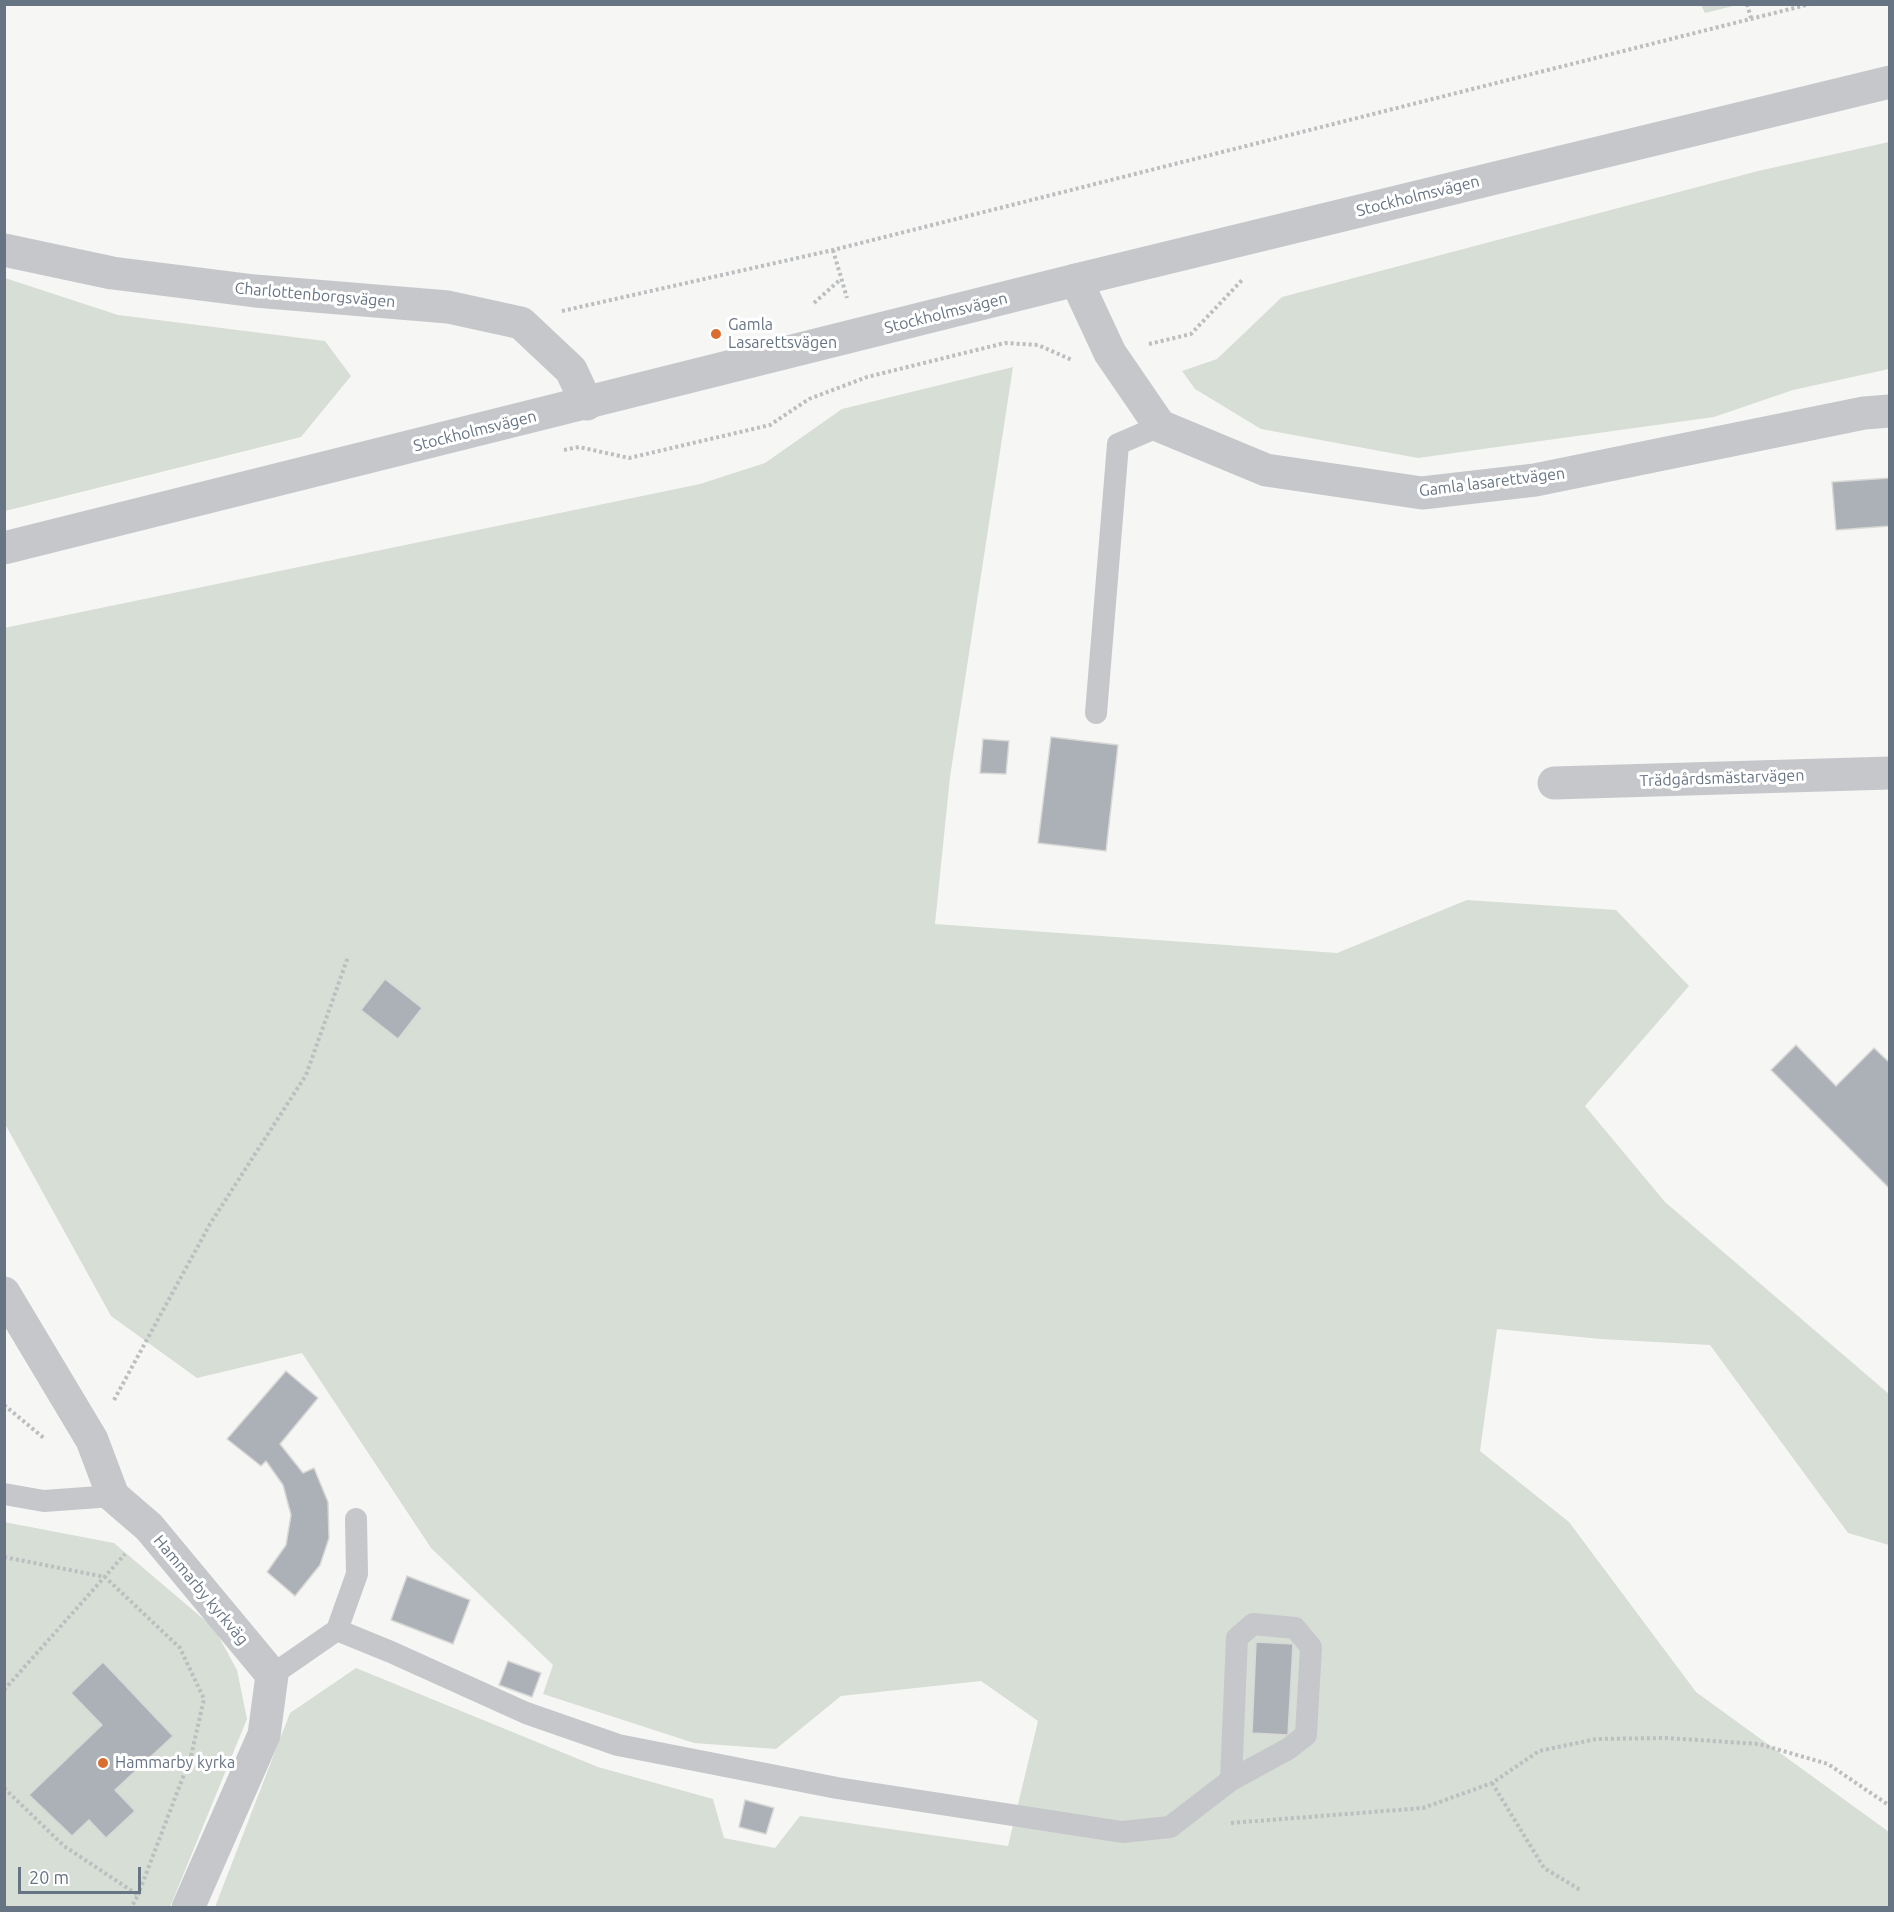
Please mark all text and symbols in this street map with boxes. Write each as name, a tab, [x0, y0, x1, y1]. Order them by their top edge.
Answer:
street label: Stockholmsvägen	[1354, 171, 1482, 221]
street label: Charlottenborgsvägen	[234, 278, 396, 312]
street label: Stockholmsvägen	[882, 288, 1010, 338]
place label: Gamla Lasarettsvägen	[728, 315, 837, 353]
marker: Gamla Lasarettsvägen	[709, 327, 723, 341]
street label: Stockholmsvägen	[411, 406, 539, 456]
street label: Gamla lasarettvägen	[1418, 464, 1566, 500]
street label: Trädgårdsmästarvägen	[1639, 766, 1805, 790]
street label: Hammarby kyrkväg	[150, 1531, 252, 1649]
place label: Hammarby kyrka	[115, 1753, 235, 1773]
marker: Hammarby kyrka	[96, 1756, 110, 1770]
scale bar	[21, 1855, 144, 1893]
text: 20 m	[29, 1867, 69, 1887]

